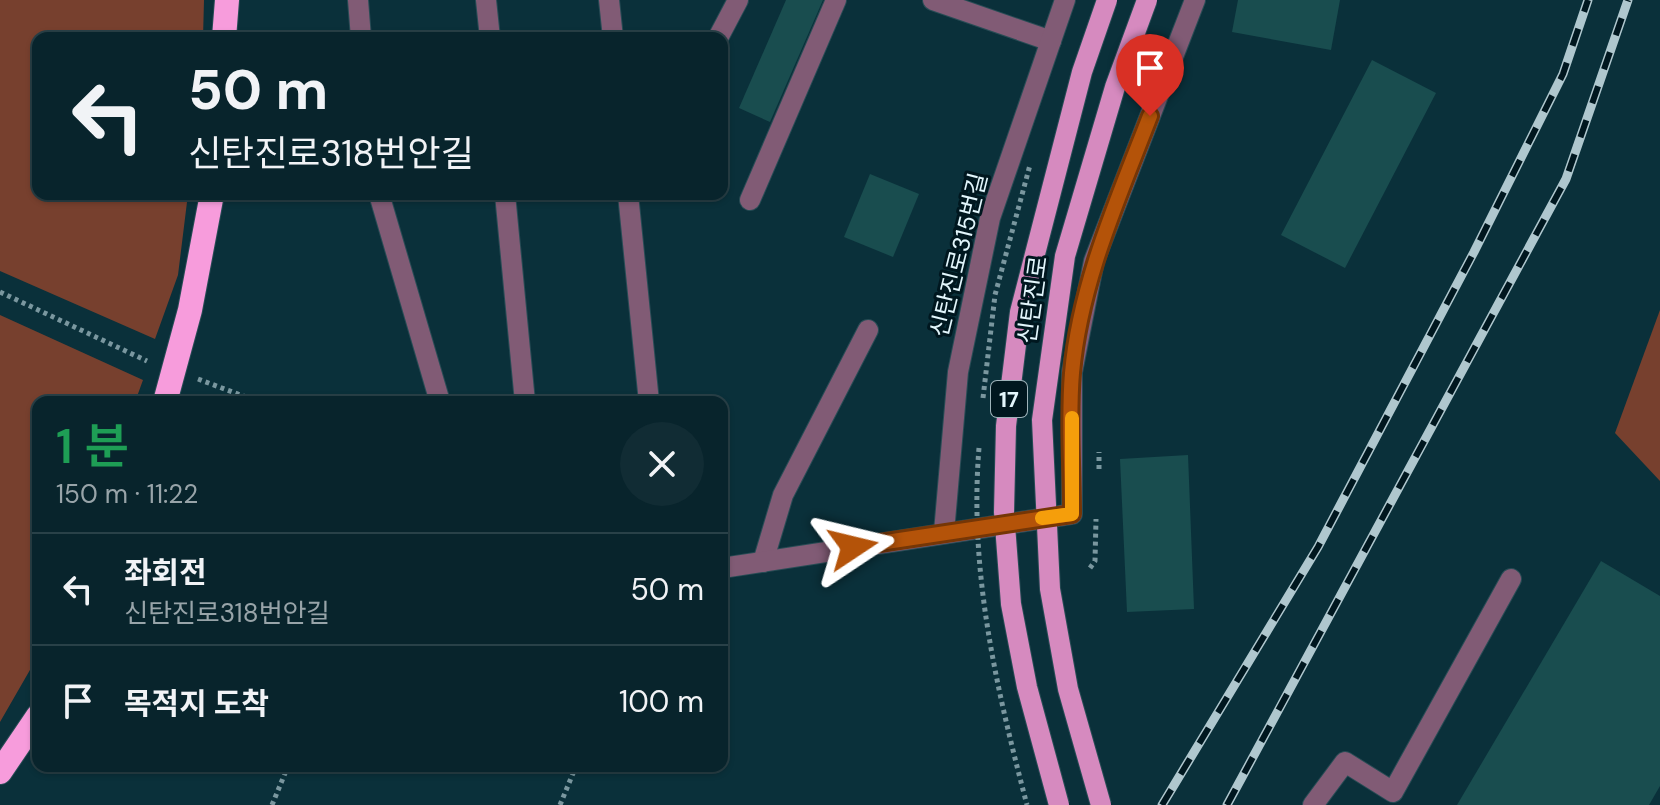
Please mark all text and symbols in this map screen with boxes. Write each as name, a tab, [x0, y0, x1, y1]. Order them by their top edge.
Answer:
pin	[1116, 34, 1184, 116]
icon: arrive	[1128, 46, 1172, 90]
text: 50 m	[188, 53, 328, 126]
icon: left	[56, 64, 160, 168]
text: 신탄진로318번안길	[188, 130, 474, 177]
street label: 신탄진로315번길	[923, 169, 994, 340]
street label: 신탄진로	[1011, 254, 1054, 346]
road number: 17	[991, 381, 1027, 417]
text: 1 분	[56, 415, 129, 478]
button: close	[620, 422, 704, 506]
text: 150 m · 11:22	[56, 477, 198, 511]
position arrow	[811, 505, 895, 589]
text: 좌회전	[124, 553, 207, 592]
icon: left	[56, 567, 100, 611]
text: 50 m	[630, 570, 704, 609]
text: 신탄진로318번안길	[124, 596, 330, 630]
icon: arrive	[56, 679, 100, 723]
text: 100 m	[619, 682, 704, 721]
text: 목적지 도착	[124, 684, 269, 723]

